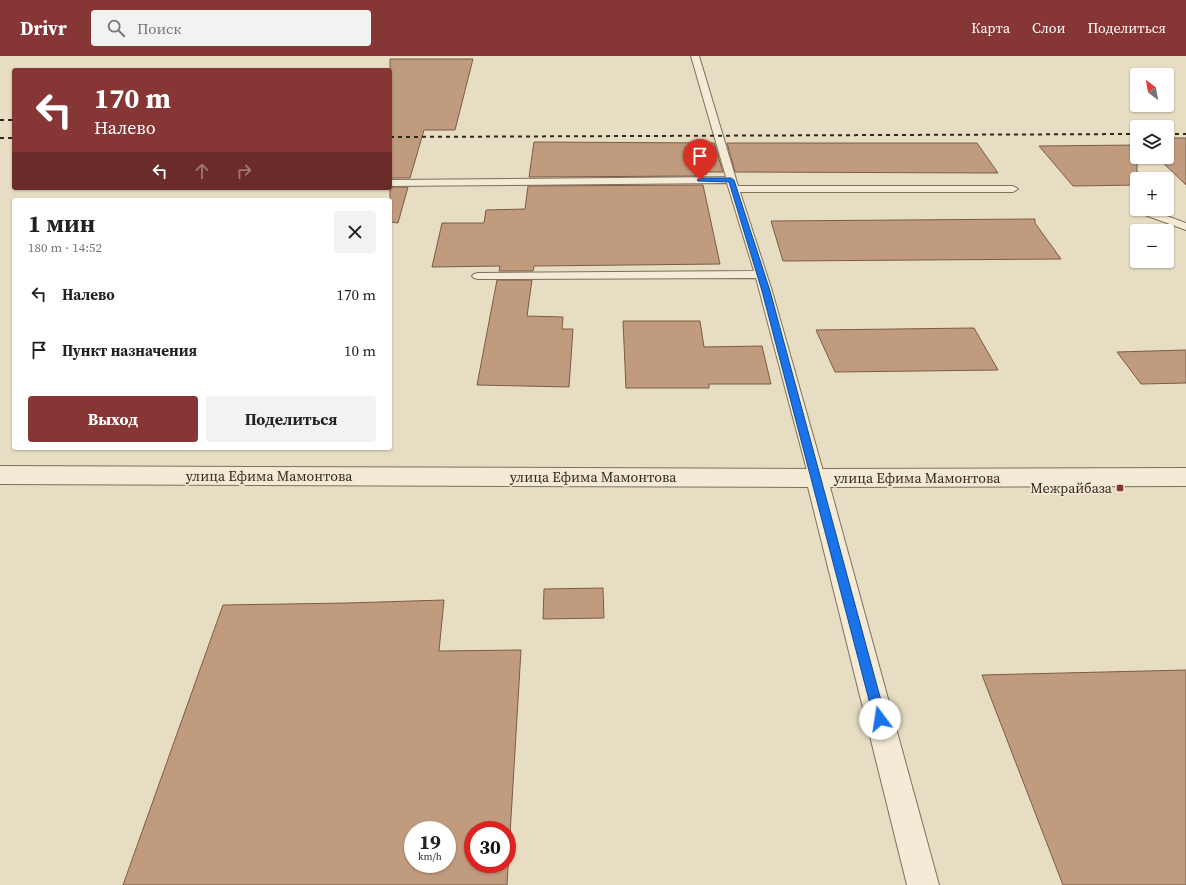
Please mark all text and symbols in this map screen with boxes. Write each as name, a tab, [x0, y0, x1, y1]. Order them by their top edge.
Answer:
search box	[91, 10, 371, 46]
text: Drivr	[20, 15, 67, 41]
icon: search	[105, 17, 127, 39]
text: Поиск	[137, 18, 182, 39]
text: Карта	[971, 18, 1010, 38]
text: Слои	[1032, 18, 1066, 38]
text: Поделиться	[1088, 18, 1166, 38]
north arrow	[1130, 68, 1174, 112]
map controls	[1130, 68, 1174, 268]
text: 170 m	[94, 79, 171, 117]
icon: left	[28, 84, 80, 136]
text: Налево	[94, 115, 156, 140]
button: layers	[1130, 120, 1174, 164]
pin	[683, 139, 717, 180]
icon: arrive	[689, 145, 711, 167]
icon: left	[149, 160, 171, 182]
icon: ahead	[191, 160, 213, 182]
icon: right	[233, 160, 255, 182]
button: +	[1130, 172, 1174, 216]
text: 1 мин	[28, 207, 95, 240]
button: close	[334, 211, 376, 253]
button: −	[1130, 224, 1174, 268]
text: 180 m · 14:52	[28, 239, 102, 256]
icon: left	[28, 283, 50, 305]
text: Налево	[62, 284, 115, 305]
text: 170 m	[336, 284, 376, 305]
icon: arrive	[28, 339, 50, 361]
text: Пункт назначения	[62, 340, 197, 361]
text: 10 m	[344, 340, 376, 361]
button: Выход	[28, 396, 198, 442]
button: Поделиться	[206, 396, 376, 442]
street label: улица Ефима Мамонтова	[186, 466, 353, 486]
street label: улица Ефима Мамонтова	[510, 467, 677, 487]
street label: улица Ефима Мамонтова	[834, 468, 1001, 488]
place label: Межрайбаза	[1030, 478, 1113, 498]
marker: Межрайбаза	[1115, 483, 1125, 493]
position arrow	[859, 698, 901, 740]
speed limit sign: 30	[464, 821, 516, 873]
text: 19	[419, 828, 441, 856]
text: km/h	[418, 850, 442, 863]

